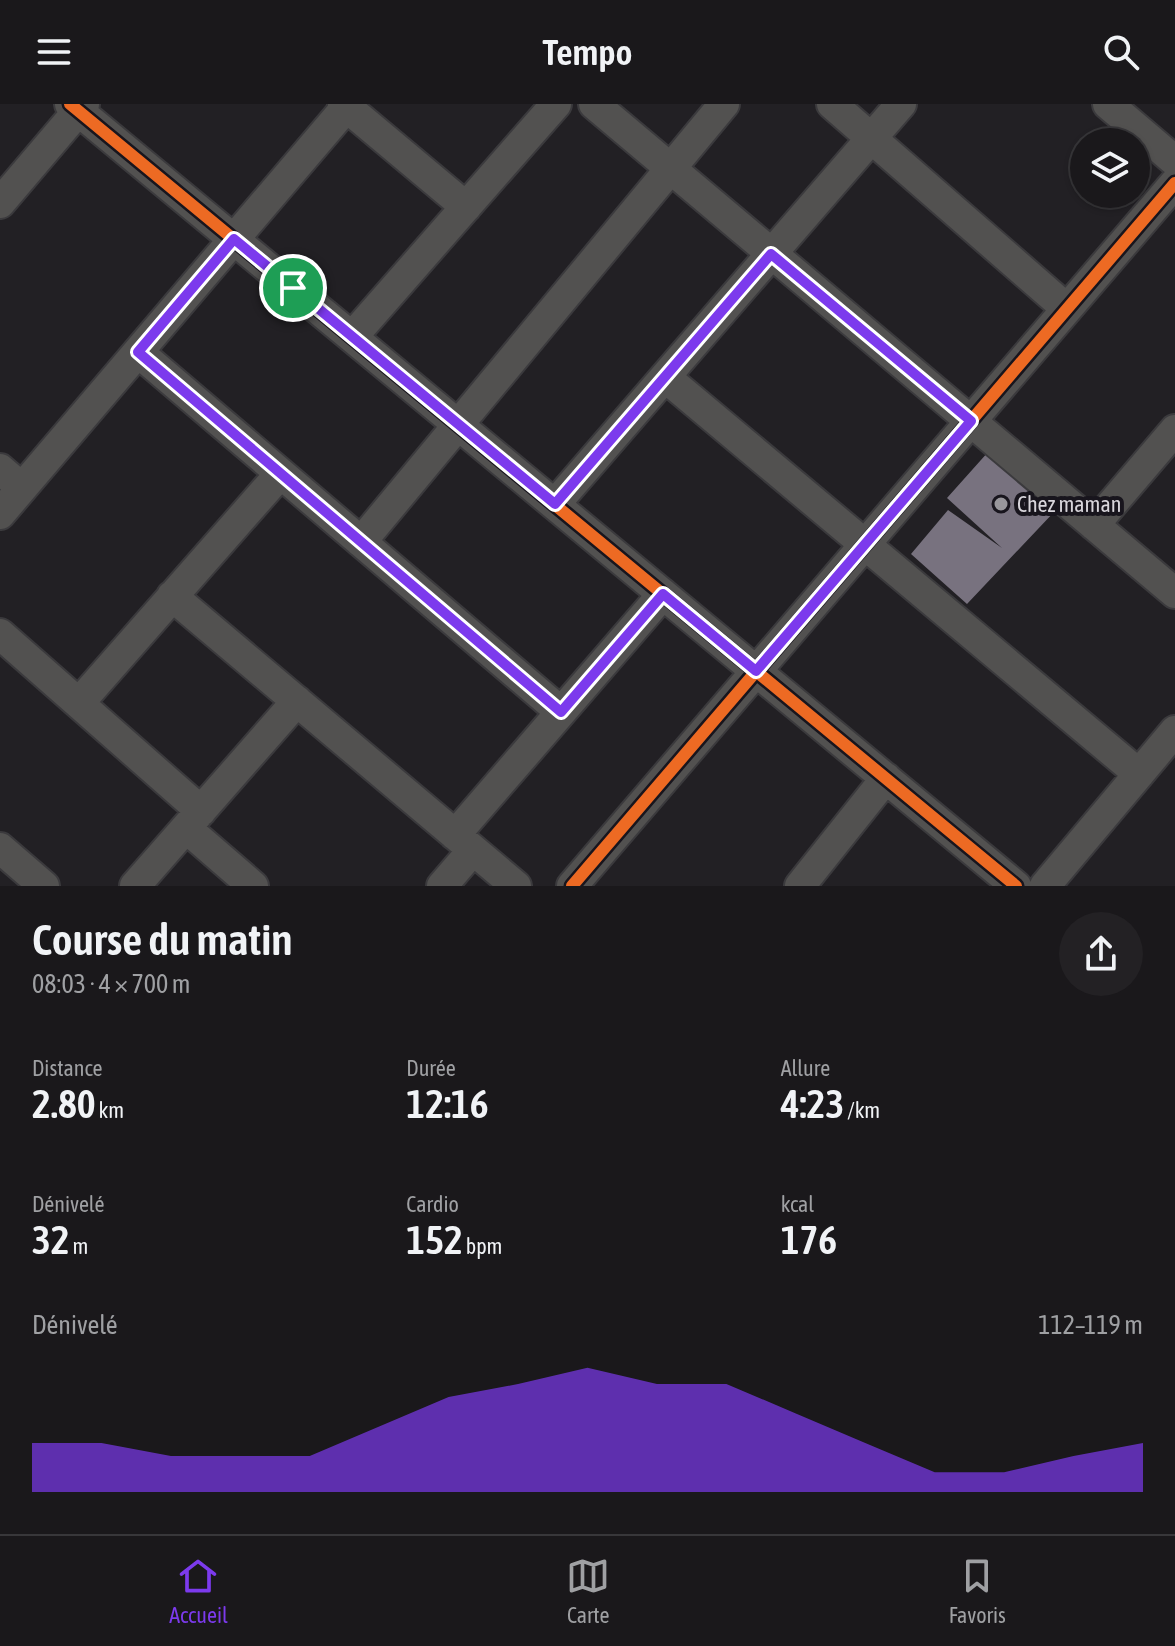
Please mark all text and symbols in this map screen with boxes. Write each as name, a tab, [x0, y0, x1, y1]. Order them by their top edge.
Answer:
icon: menu	[32, 30, 76, 74]
icon: search	[1099, 30, 1143, 74]
text: Tempo	[543, 31, 632, 73]
map controls	[1070, 128, 1150, 208]
button: layers	[1070, 128, 1150, 208]
pin	[259, 254, 327, 322]
icon: arrive	[271, 266, 315, 310]
place label: Chez maman	[1017, 491, 1121, 517]
marker: Chez maman	[992, 495, 1010, 513]
button: share	[1059, 912, 1143, 996]
text: Course du matin	[32, 914, 293, 964]
text: 08:03 · 4 × 700 m	[32, 969, 191, 999]
text: Distance	[32, 1055, 103, 1081]
text: Durée	[406, 1055, 456, 1081]
text: Allure	[781, 1055, 830, 1081]
text: 2.80	[32, 1081, 96, 1126]
text: 12:16	[406, 1081, 489, 1126]
text: 4:23	[781, 1081, 844, 1126]
text: km	[96, 1097, 124, 1123]
text: /km	[844, 1097, 880, 1123]
text: Dénivelé	[32, 1191, 104, 1217]
text: Cardio	[406, 1191, 459, 1217]
text: kcal	[781, 1191, 814, 1217]
text: 32	[32, 1217, 70, 1262]
text: 152	[406, 1217, 463, 1262]
text: 176	[781, 1217, 837, 1262]
text: m	[70, 1233, 88, 1259]
text: bpm	[463, 1233, 502, 1259]
text: Dénivelé	[32, 1310, 118, 1340]
text: 112–119 m	[1038, 1310, 1143, 1340]
tab: Accueil	[169, 1554, 228, 1628]
tab: Carte	[566, 1554, 610, 1628]
tab: Favoris	[949, 1554, 1006, 1628]

